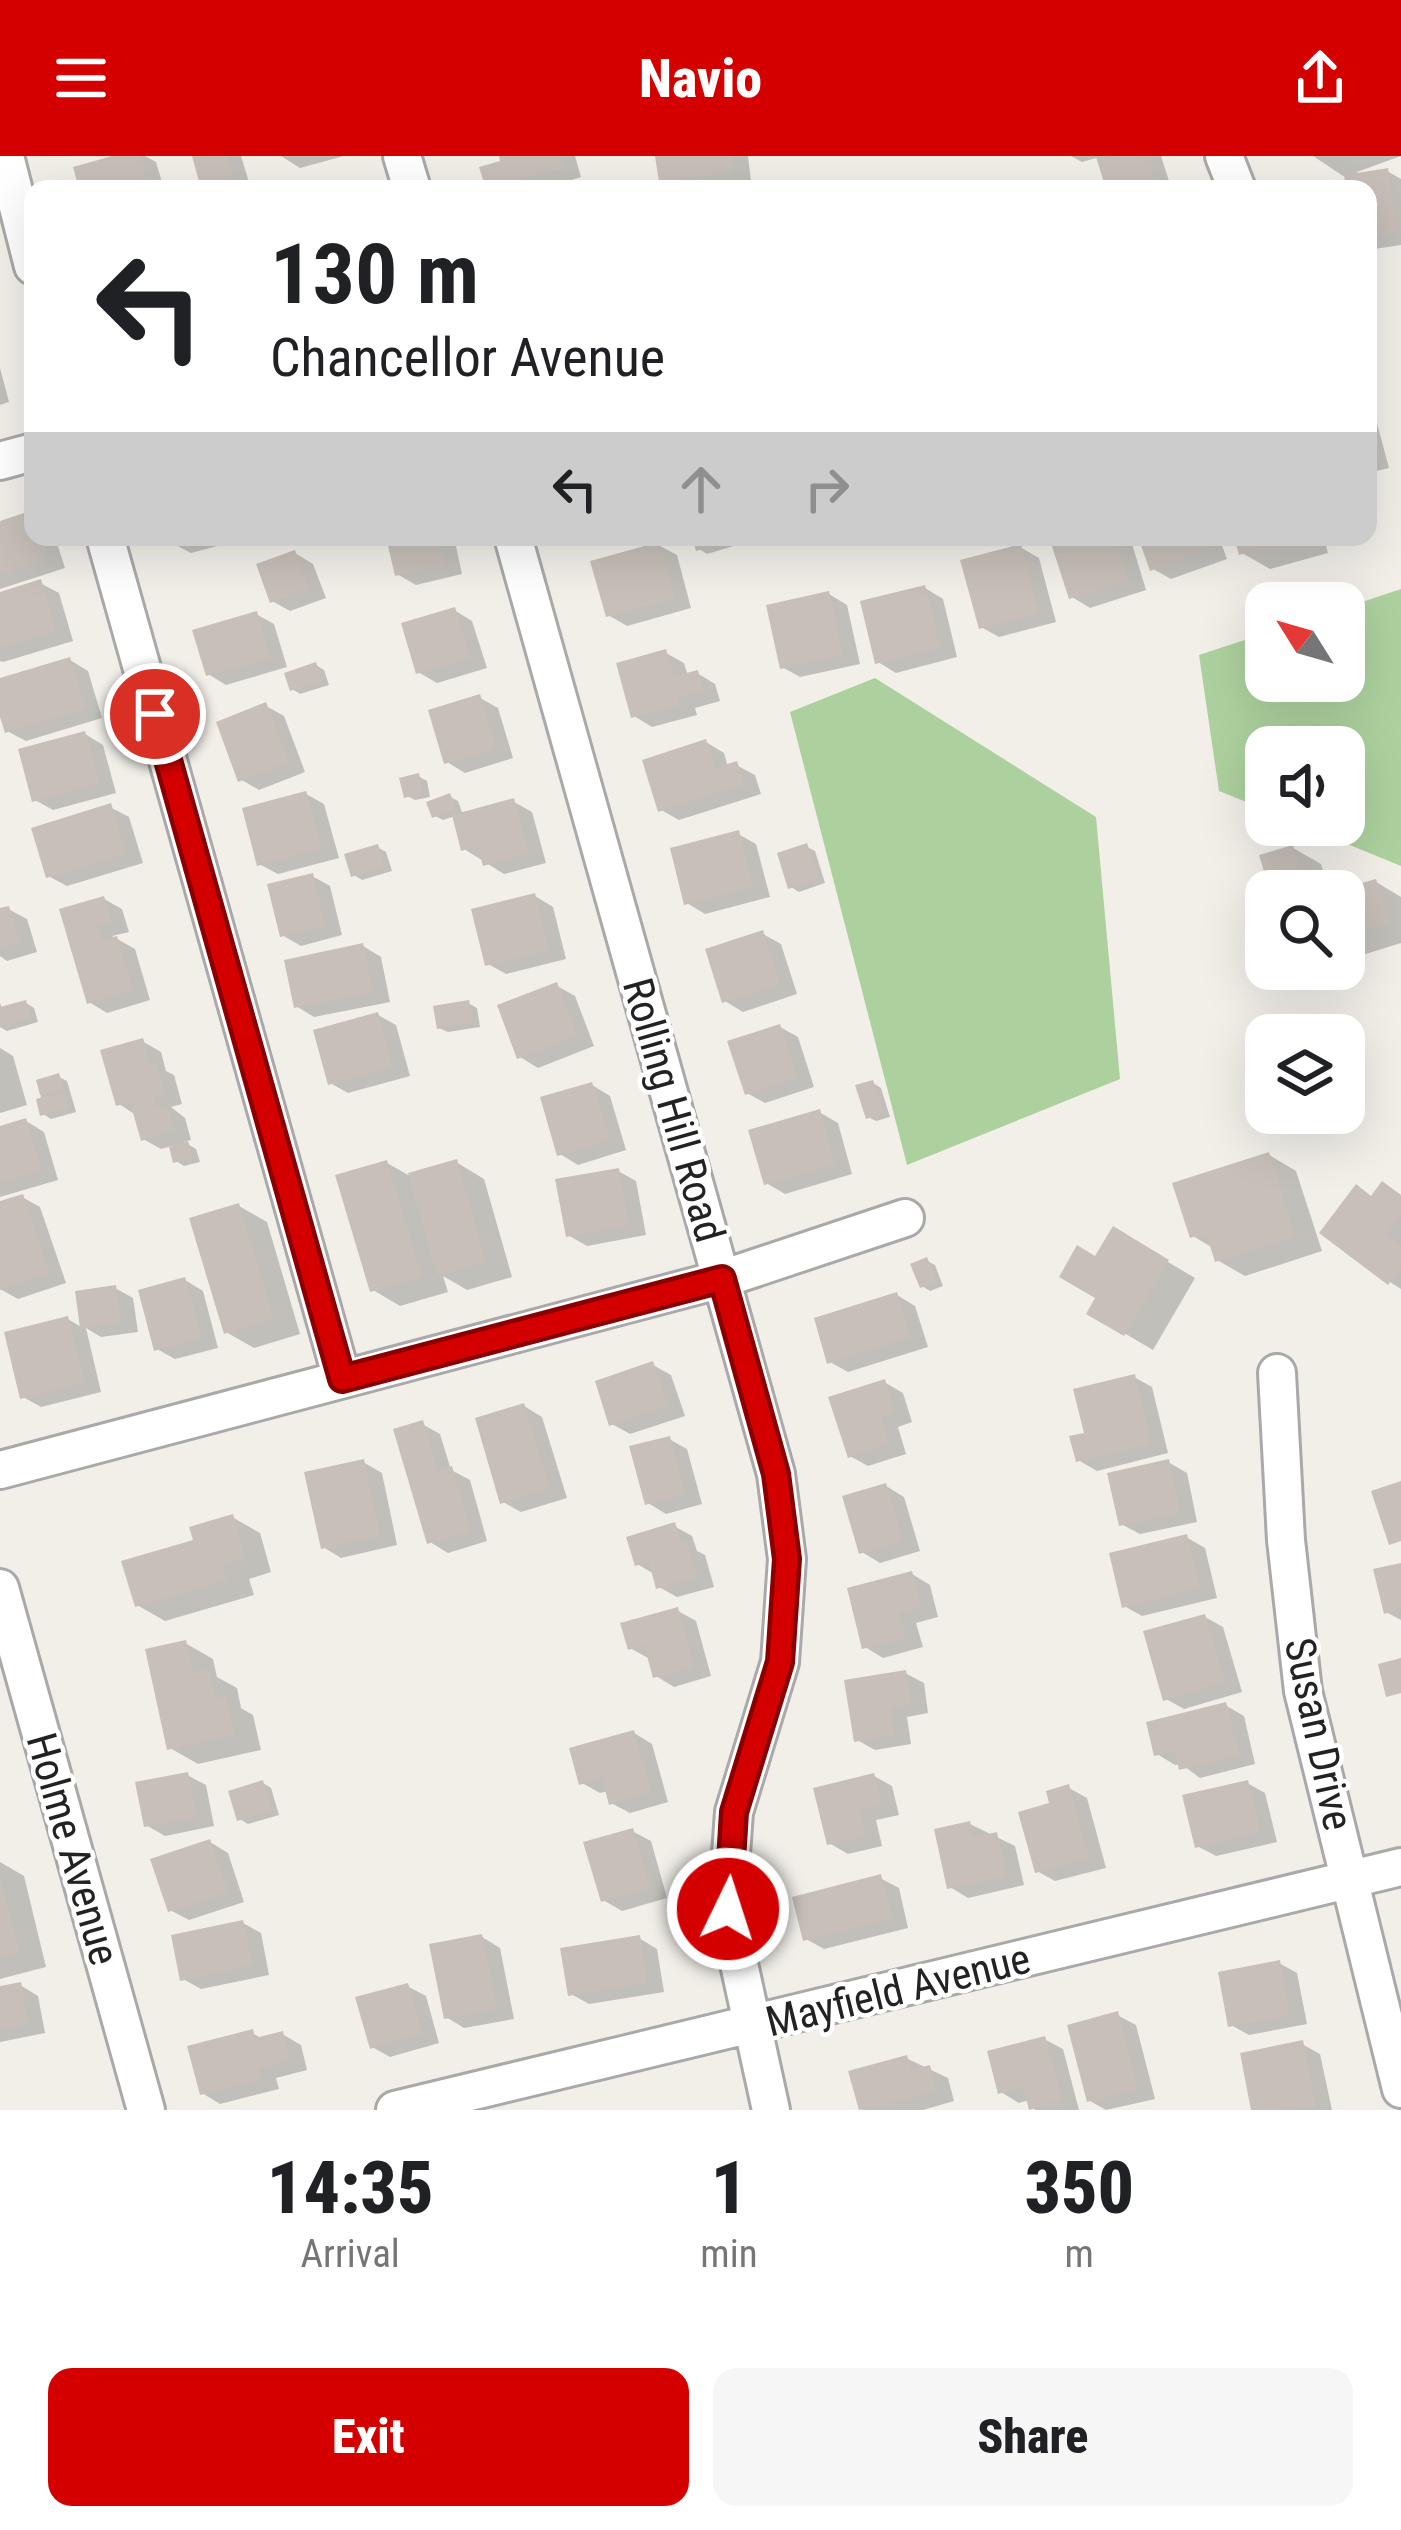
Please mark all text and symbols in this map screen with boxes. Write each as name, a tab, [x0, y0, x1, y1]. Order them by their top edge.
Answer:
icon: menu	[48, 45, 114, 111]
icon: share	[1287, 45, 1353, 111]
text: Navio	[639, 47, 762, 110]
text: 130 m	[270, 225, 479, 324]
icon: left	[72, 228, 228, 384]
text: Chancellor Avenue	[270, 326, 665, 389]
icon: left	[542, 456, 608, 522]
icon: ahead	[668, 456, 734, 522]
icon: right	[794, 456, 860, 522]
north arrow	[1245, 582, 1365, 702]
map controls	[1245, 582, 1365, 1134]
pin	[104, 663, 206, 765]
icon: arrive	[122, 681, 188, 747]
button: sound	[1245, 726, 1365, 846]
button: search	[1245, 870, 1365, 990]
street label: Rolling Hill Road	[613, 973, 735, 1247]
button: layers	[1245, 1014, 1365, 1134]
street label: Susan Drive	[1275, 1633, 1363, 1835]
street label: Holme Avenue	[17, 1728, 129, 1970]
position arrow	[665, 1846, 791, 1972]
street label: Mayfield Avenue	[761, 1934, 1035, 2046]
text: 14:35	[267, 2146, 434, 2231]
text: 1	[711, 2146, 747, 2231]
text: 350	[1024, 2146, 1134, 2231]
text: Arrival	[301, 2231, 400, 2277]
text: min	[700, 2231, 758, 2277]
text: m	[1065, 2231, 1094, 2277]
button: Exit	[48, 2368, 689, 2506]
button: Share	[713, 2368, 1353, 2506]

